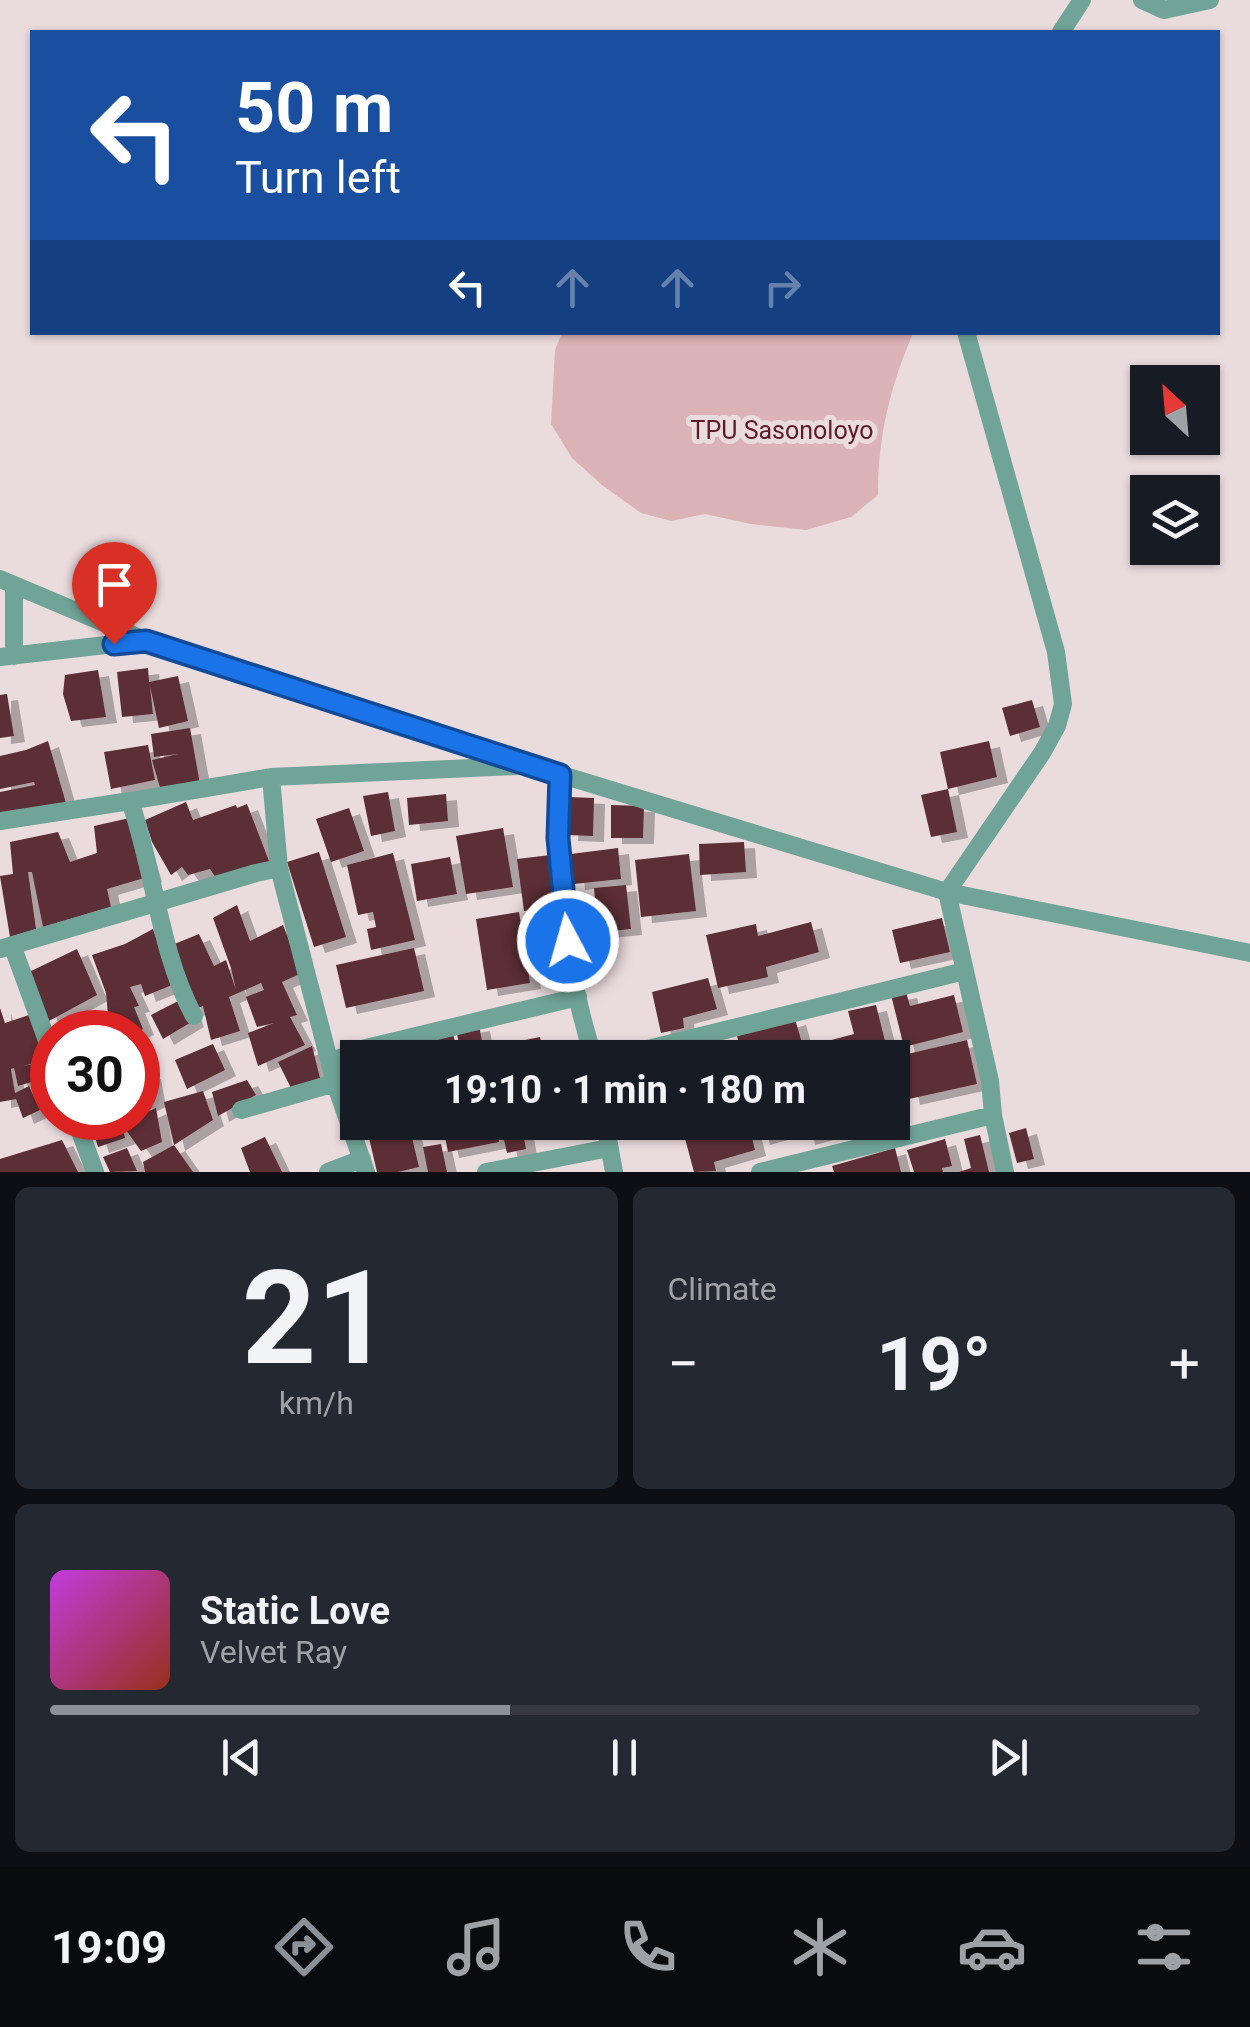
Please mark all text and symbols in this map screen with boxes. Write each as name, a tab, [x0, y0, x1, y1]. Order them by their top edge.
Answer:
text: 50 m	[235, 67, 393, 149]
icon: left	[70, 70, 200, 200]
text: Turn left	[235, 151, 401, 204]
icon: left	[440, 260, 495, 315]
icon: ahead	[545, 260, 600, 315]
icon: ahead	[650, 260, 705, 315]
icon: right	[755, 260, 810, 315]
north arrow	[1130, 365, 1220, 455]
map controls	[1130, 365, 1220, 565]
park label: TPU Sasonoloyo	[691, 416, 873, 445]
button: layers	[1130, 475, 1220, 565]
pin	[72, 542, 157, 645]
icon: arrive	[87, 557, 142, 612]
position arrow	[516, 889, 620, 993]
speed limit sign: 30	[30, 1010, 160, 1140]
text: 19:10 · 1 min · 180 m	[444, 1068, 806, 1112]
text: 21	[242, 1242, 391, 1395]
text: Climate	[668, 1270, 777, 1308]
text: 19°	[876, 1320, 992, 1408]
text: −	[668, 1332, 699, 1396]
text: +	[1169, 1332, 1200, 1396]
text: km/h	[279, 1384, 354, 1422]
text: Static Love	[200, 1589, 390, 1633]
text: Velvet Ray	[200, 1633, 347, 1671]
icon: previous	[214, 1730, 269, 1785]
icon: pause	[597, 1730, 652, 1785]
icon: next	[981, 1730, 1036, 1785]
icon: directions	[269, 1912, 339, 1982]
icon: music	[441, 1912, 511, 1982]
icon: phone	[613, 1912, 683, 1982]
icon: climate	[785, 1912, 855, 1982]
icon: car	[957, 1912, 1027, 1982]
icon: filters	[1129, 1912, 1199, 1982]
text: 19:09	[51, 1921, 167, 1974]

